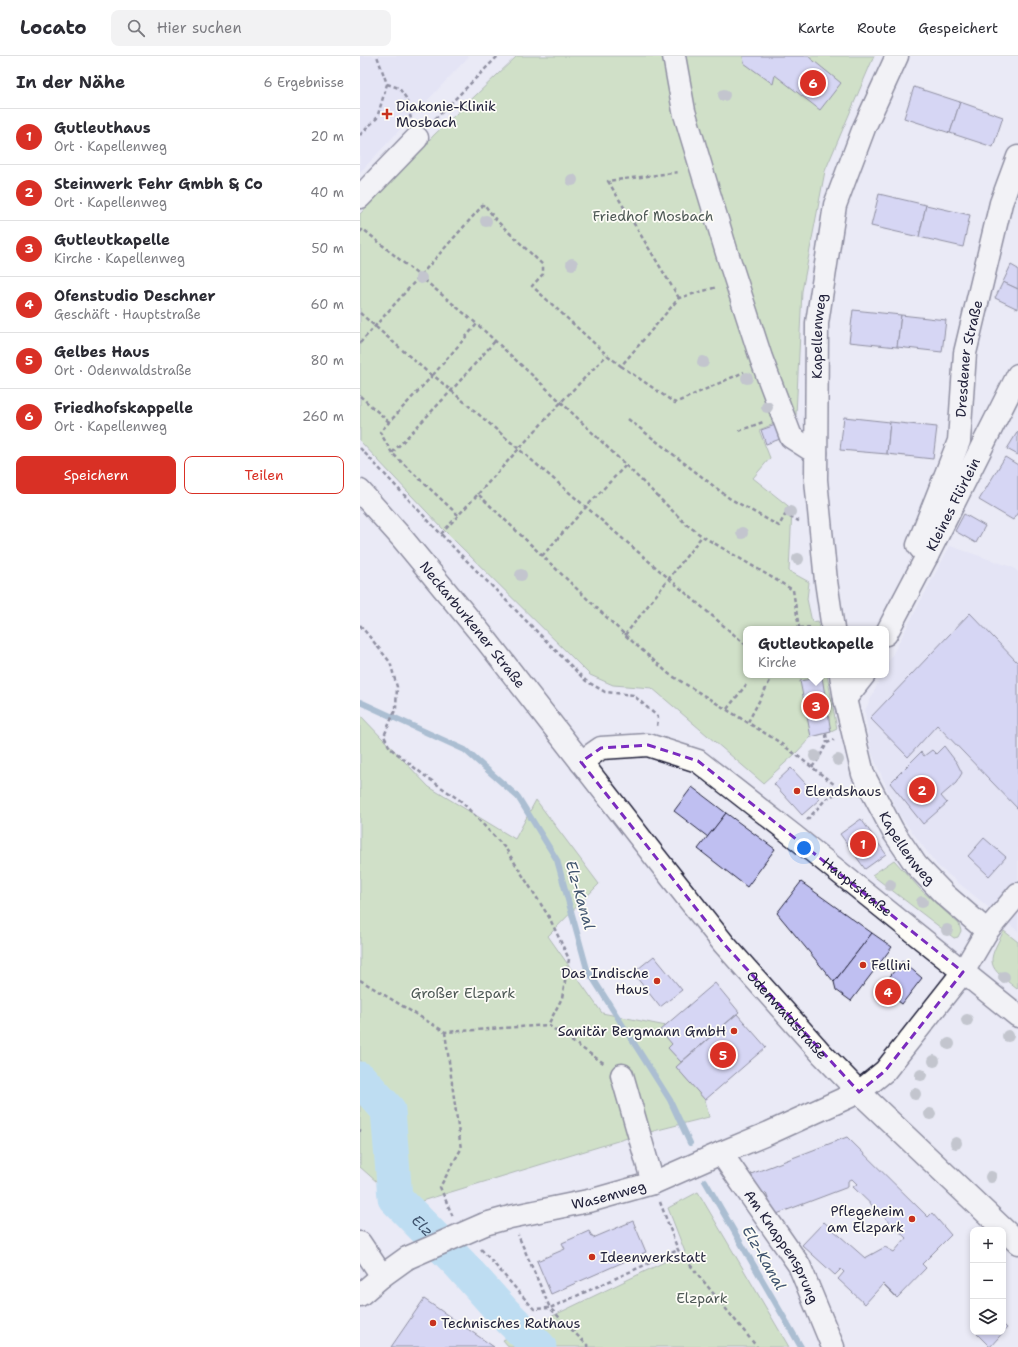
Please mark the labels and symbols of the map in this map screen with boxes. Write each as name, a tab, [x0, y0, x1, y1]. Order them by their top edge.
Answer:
pin: 6	[800, 68, 826, 98]
place label: Diakonie-Klinik Mosbach	[396, 97, 496, 131]
marker: Diakonie-Klinik Mosbach	[381, 108, 393, 120]
park label: Friedhof Mosbach	[592, 207, 714, 225]
street label: Kapellenweg	[808, 292, 830, 379]
street label: Dresdener Straße	[952, 298, 986, 418]
street label: Kleines Flürlein	[922, 454, 984, 554]
street label: Neckarburkener Straße	[416, 558, 529, 692]
pin: 3	[803, 691, 829, 721]
pin: 2	[909, 775, 935, 805]
place label: Elendshaus	[805, 782, 882, 800]
marker: Elendshaus	[792, 786, 802, 796]
street label: Kapellenweg	[875, 808, 939, 889]
pin: 1	[850, 829, 876, 859]
your location	[794, 838, 814, 858]
street label: Hauptstraße	[819, 853, 896, 920]
water label: Elz-Kanal	[561, 858, 599, 932]
place label: Fellini	[871, 956, 910, 974]
marker: Fellini	[858, 960, 868, 970]
place label: Das Indische Haus	[561, 964, 649, 998]
street label: Odenwaldstraße	[743, 967, 831, 1063]
marker: Das Indische Haus	[652, 976, 662, 986]
pin: 4	[875, 977, 901, 1007]
park label: Großer Elzpark	[411, 984, 515, 1002]
place label: Sanitär Bergmann GmbH	[558, 1022, 726, 1040]
marker: Sanitär Bergmann GmbH	[729, 1026, 739, 1036]
pin: 5	[710, 1040, 736, 1070]
street label: Wasemweg	[570, 1176, 648, 1213]
street label: Am Knappensprung	[740, 1186, 823, 1306]
place label: Pflegeheim am Elzpark	[827, 1202, 904, 1236]
water label: Elz	[407, 1210, 438, 1241]
marker: Pflegeheim am Elzpark	[907, 1214, 917, 1224]
water label: Elz-Kanal	[738, 1222, 791, 1294]
place label: Ideenwerkstatt	[600, 1248, 706, 1266]
marker: Ideenwerkstatt	[587, 1252, 597, 1262]
park label: Elzpark	[676, 1289, 728, 1307]
place label: Technisches Rathaus	[441, 1314, 581, 1332]
marker: Technisches Rathaus	[428, 1318, 438, 1328]

